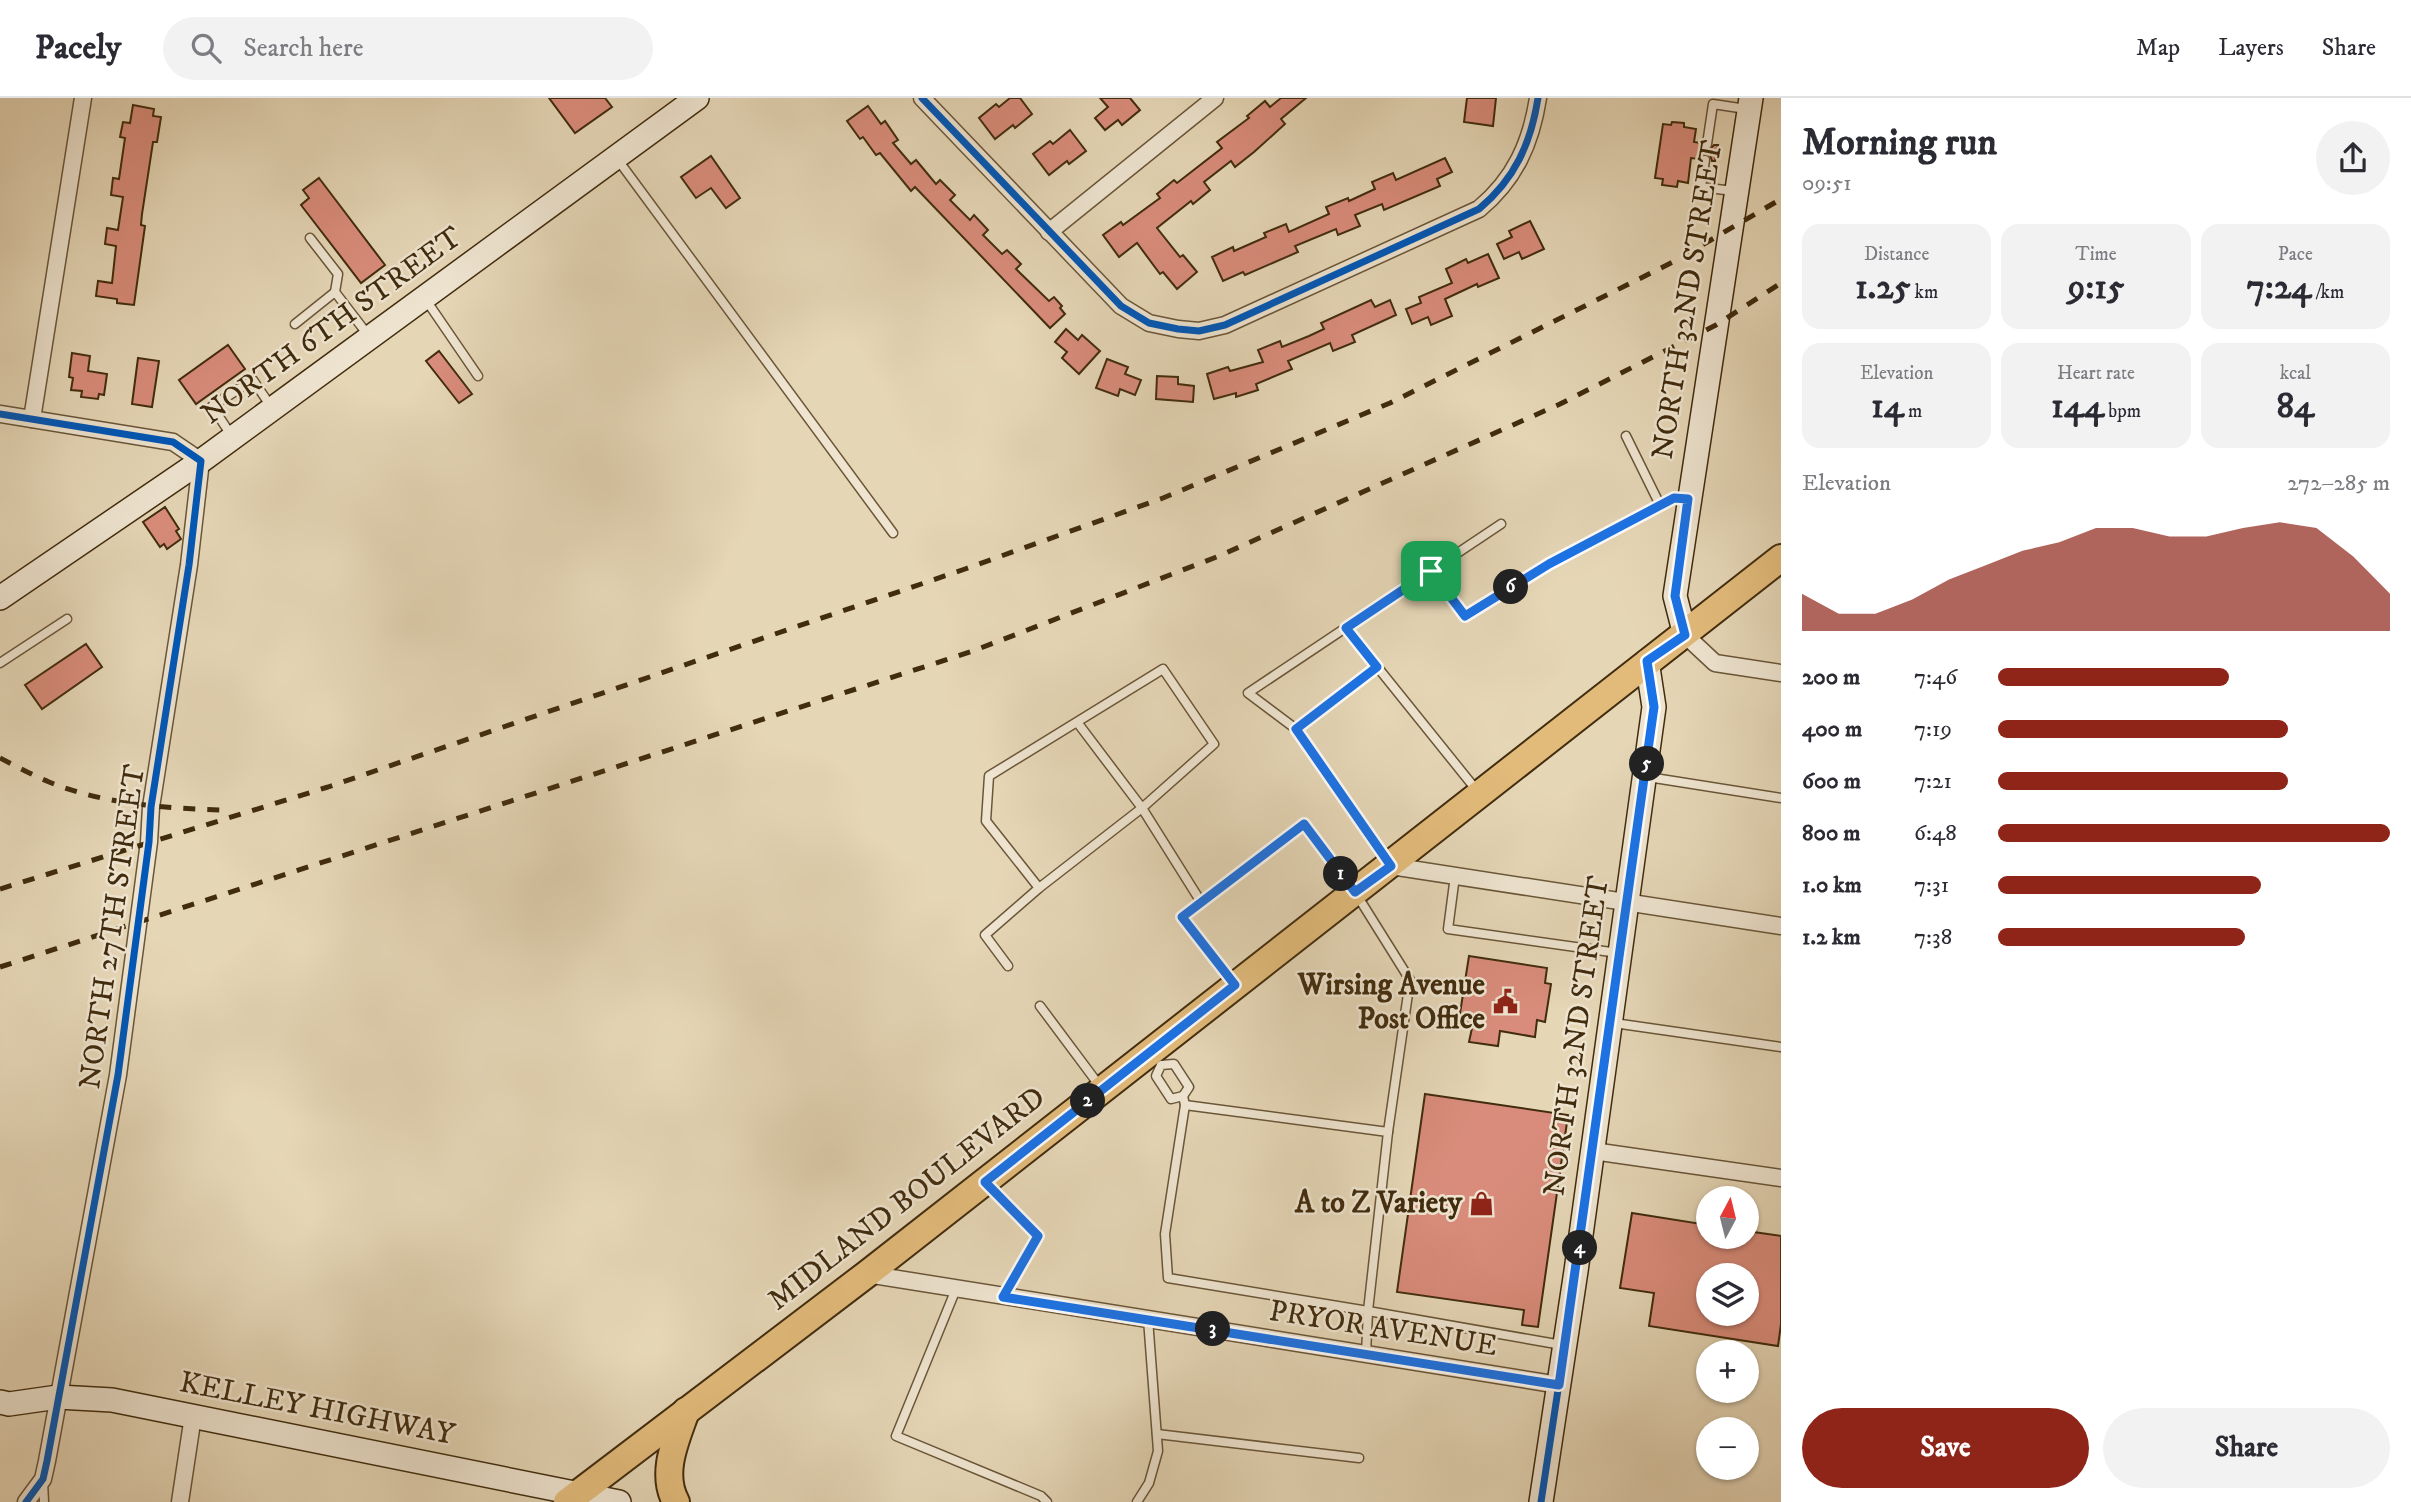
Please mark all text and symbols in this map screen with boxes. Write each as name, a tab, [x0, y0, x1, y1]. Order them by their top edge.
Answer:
search box	[163, 17, 653, 80]
text: Pacely	[35, 28, 121, 69]
icon: search	[187, 29, 225, 67]
text: Search here	[243, 32, 363, 65]
text: Map	[2136, 33, 2180, 63]
text: Layers	[2218, 33, 2284, 63]
text: Share	[2322, 33, 2376, 63]
text: Morning run	[1802, 119, 1997, 167]
button: share	[2316, 121, 2390, 195]
street label: NORTH 32ND STREET	[1644, 138, 1732, 462]
text: 09:51	[1802, 169, 1852, 198]
street label: NORTH 6TH STREET	[194, 219, 470, 433]
text: Distance	[1864, 243, 1929, 266]
text: Time	[2075, 243, 2117, 266]
text: Pace	[2278, 243, 2313, 266]
text: 1.25	[1855, 266, 1911, 310]
text: 9:15	[2068, 266, 2124, 310]
text: 7:24	[2246, 266, 2311, 310]
text: km	[1911, 281, 1938, 304]
text: /km	[2311, 281, 2344, 304]
text: Elevation	[1860, 362, 1933, 385]
text: Heart rate	[2057, 362, 2135, 385]
text: kcal	[2280, 362, 2311, 385]
text: 14	[1871, 385, 1904, 429]
text: 144	[2051, 385, 2104, 429]
text: 84	[2276, 385, 2314, 429]
text: m	[1904, 400, 1922, 423]
text: bpm	[2104, 400, 2141, 423]
text: Elevation	[1802, 469, 1891, 498]
text: 272–285 m	[2287, 469, 2390, 498]
pin	[1401, 541, 1461, 601]
icon: arrive	[1412, 552, 1450, 590]
pin: 6	[1494, 570, 1528, 604]
text: 6	[1506, 575, 1515, 598]
text: 200 m	[1802, 663, 1860, 692]
text: 7:46	[1914, 663, 1957, 692]
text: 400 m	[1802, 715, 1862, 744]
text: 7:19	[1914, 715, 1952, 744]
pin: 5	[1630, 746, 1664, 782]
text: 5	[1642, 752, 1651, 775]
street label: NORTH 27TH STREET	[72, 762, 154, 1092]
text: 600 m	[1802, 767, 1861, 796]
text: 7:21	[1914, 767, 1952, 796]
text: 800 m	[1802, 819, 1860, 848]
text: 6:48	[1914, 819, 1957, 848]
pin: 1	[1324, 856, 1358, 892]
text: 1	[1337, 862, 1344, 885]
text: 1.0 km	[1802, 871, 1862, 900]
text: 7:31	[1914, 871, 1949, 900]
street label: NORTH 32ND STREET	[1536, 873, 1618, 1198]
text: 1.2 km	[1802, 923, 1861, 952]
text: 7:38	[1914, 923, 1952, 952]
place label: Wirsing Avenue Post Office	[1297, 967, 1486, 1038]
public building icon: Wirsing Avenue Post Office	[1491, 988, 1519, 1016]
street label: MIDLAND BOULEVARD	[761, 1079, 1053, 1319]
pin: 2	[1070, 1084, 1106, 1118]
text: 2	[1083, 1089, 1092, 1112]
place label: A to Z Variety	[1294, 1185, 1463, 1222]
north arrow	[1696, 1186, 1759, 1250]
map controls	[1696, 1186, 1759, 1480]
shop icon: A to Z Variety	[1468, 1189, 1496, 1217]
pin: 4	[1562, 1230, 1598, 1266]
text: 4	[1574, 1236, 1585, 1259]
button: layers	[1696, 1263, 1759, 1326]
street label: PRYOR AVENUE	[1266, 1293, 1500, 1365]
pin: 3	[1196, 1312, 1230, 1346]
text: 3	[1209, 1317, 1216, 1340]
button: +	[1696, 1340, 1759, 1403]
street label: KELLEY HIGHWAY	[176, 1364, 459, 1454]
button: Save	[1802, 1408, 2089, 1488]
button: Share	[2103, 1408, 2390, 1488]
button: −	[1696, 1417, 1759, 1480]

